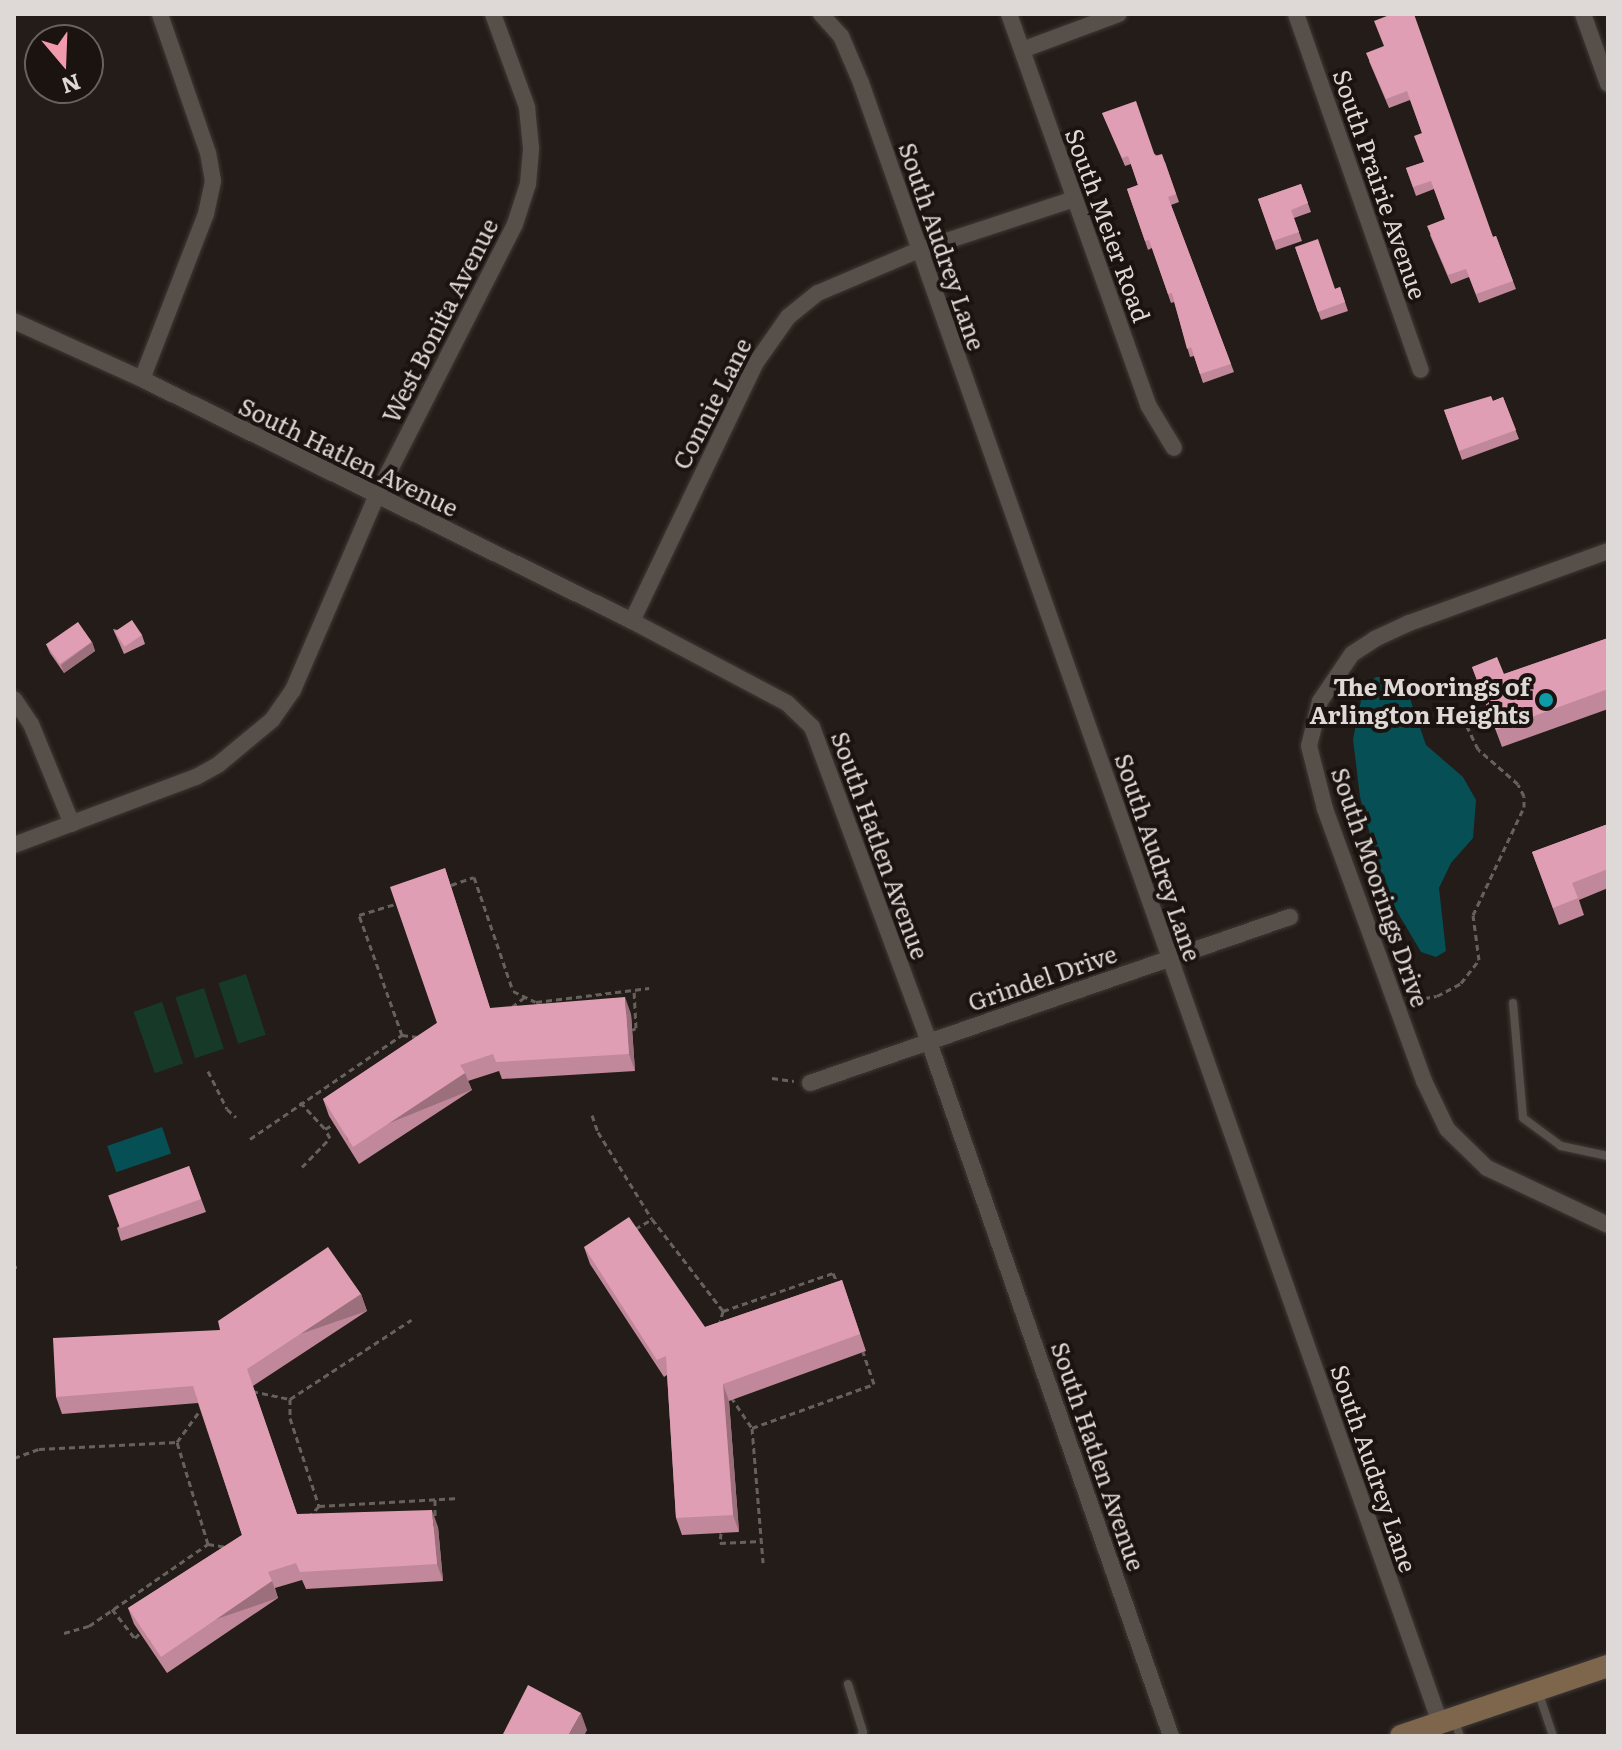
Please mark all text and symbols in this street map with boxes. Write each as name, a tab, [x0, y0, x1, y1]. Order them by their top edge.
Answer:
north arrow	[24, 24, 104, 104]
street label: South Prairie Avenue	[1328, 65, 1434, 303]
text: N	[57, 67, 85, 104]
street label: South Meier Road	[1061, 124, 1157, 326]
street label: South Audrey Lane	[894, 138, 992, 354]
street label: West Bonita Avenue	[375, 213, 503, 427]
street label: Connie Lane	[666, 333, 756, 473]
street label: South Hatlen Avenue	[235, 390, 463, 522]
place label: The Moorings of Arlington Heights	[1310, 672, 1530, 728]
marker: The Moorings of Arlington Heights	[1537, 691, 1555, 709]
street label: South Hatlen Avenue	[826, 727, 936, 963]
street label: South Audrey Lane	[1110, 749, 1208, 965]
street label: South Moorings Drive	[1326, 763, 1436, 1011]
street label: Grindel Drive	[964, 938, 1120, 1016]
street label: South Hatlen Avenue	[1046, 1338, 1152, 1574]
street label: South Audrey Lane	[1326, 1360, 1424, 1576]

